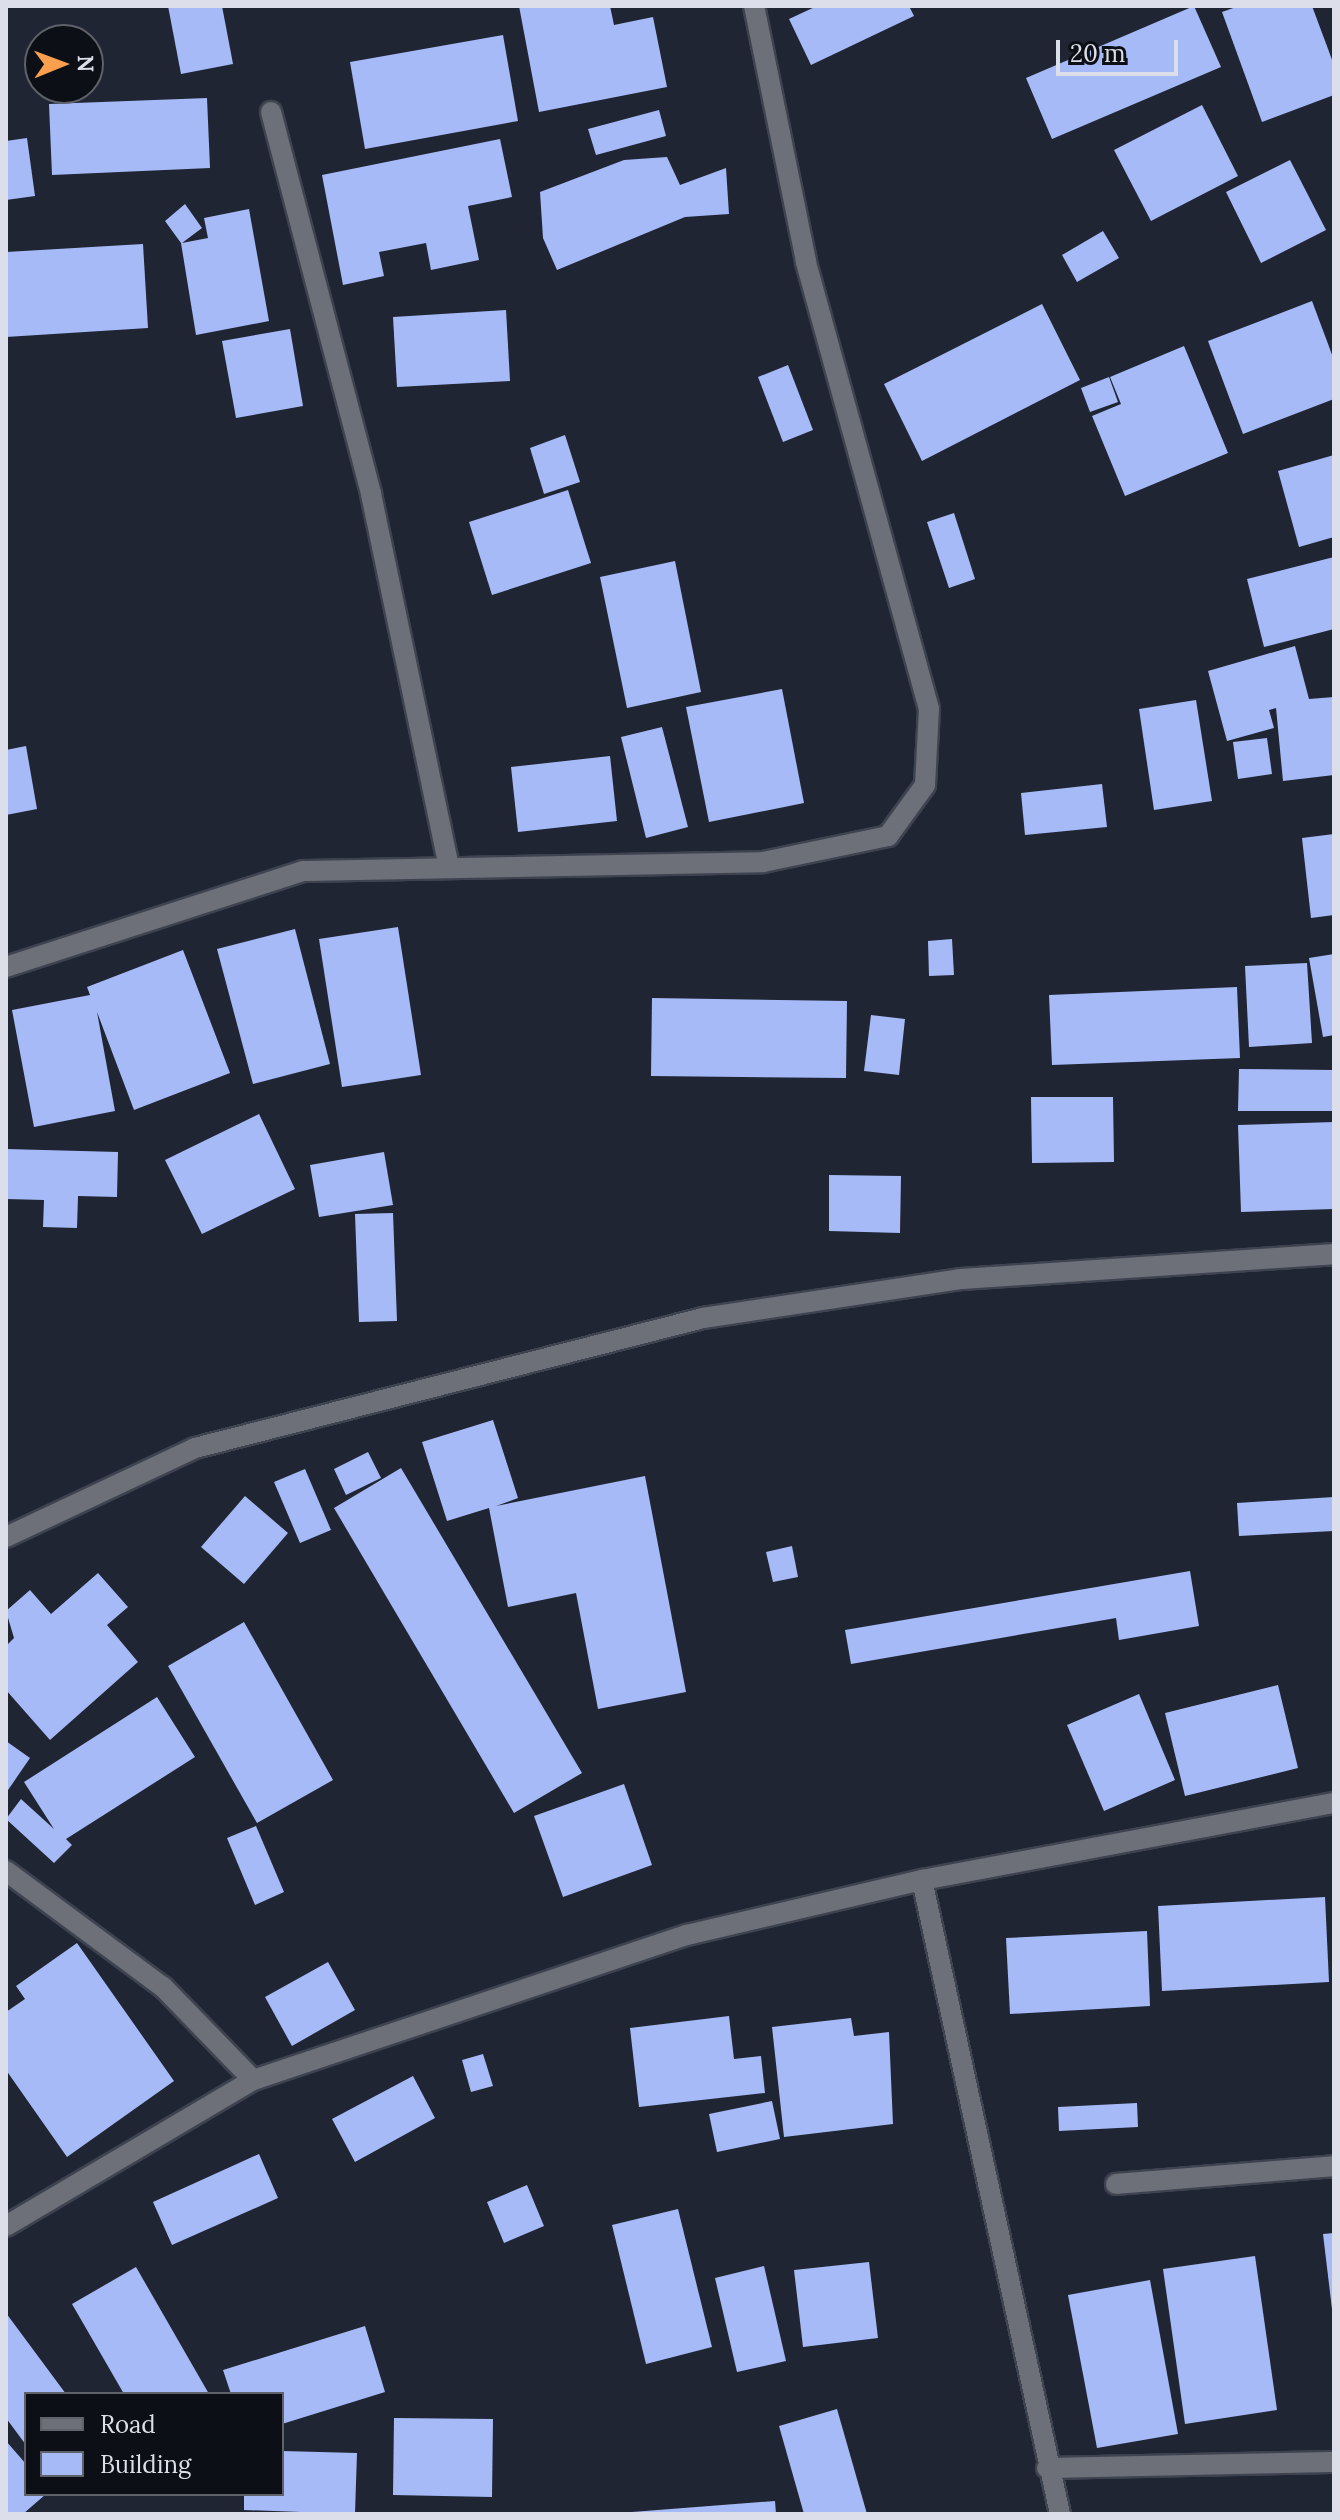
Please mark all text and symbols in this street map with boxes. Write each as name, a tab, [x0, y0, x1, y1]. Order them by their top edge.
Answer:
north arrow	[24, 24, 104, 104]
scale bar	[1060, 24, 1182, 74]
text: 20 m	[1070, 38, 1126, 69]
text: N	[72, 55, 100, 72]
legend	[24, 2392, 284, 2496]
text: Road	[100, 2409, 156, 2440]
text: Building	[100, 2449, 191, 2480]

